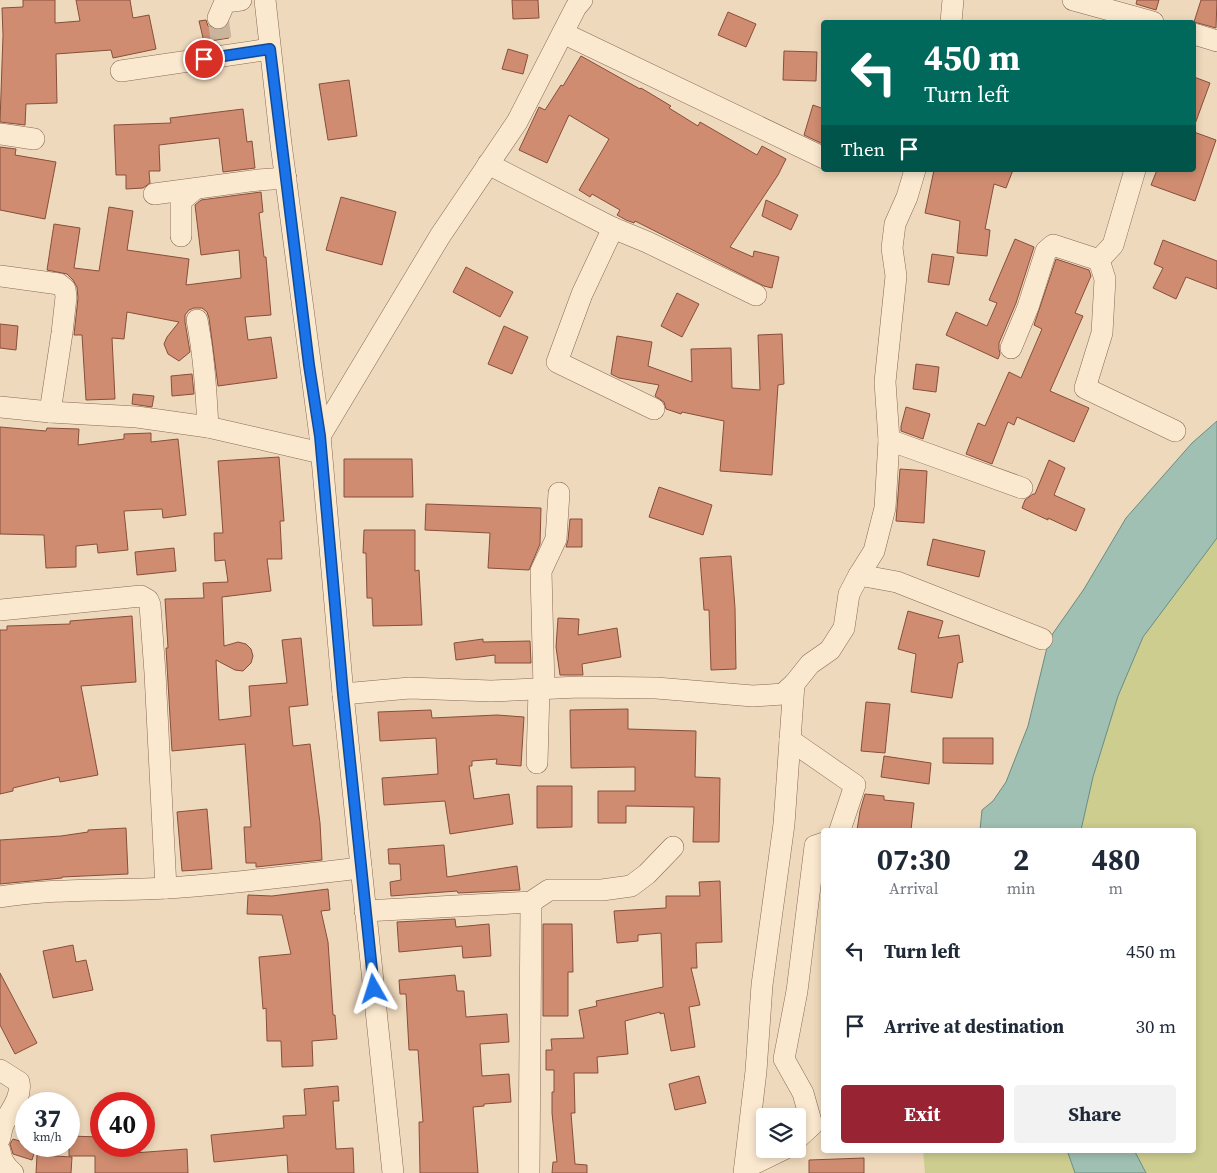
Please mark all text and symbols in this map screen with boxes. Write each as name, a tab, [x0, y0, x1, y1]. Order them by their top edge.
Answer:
text: 450 m	[924, 34, 1020, 82]
pin	[183, 38, 225, 80]
icon: left	[841, 40, 906, 105]
icon: arrive	[190, 45, 218, 73]
text: Turn left	[924, 79, 1009, 109]
icon: arrive	[895, 135, 923, 163]
text: Then	[841, 136, 885, 162]
text: 07:30	[877, 839, 951, 880]
text: 2	[1013, 839, 1029, 880]
text: 480	[1091, 839, 1140, 880]
text: Arrival	[889, 877, 939, 899]
text: min	[1007, 877, 1036, 899]
text: m	[1109, 877, 1123, 899]
icon: left	[841, 937, 869, 965]
text: Turn left	[884, 938, 960, 964]
text: 450 m	[1126, 938, 1176, 964]
position arrow	[347, 962, 399, 1014]
icon: arrive	[841, 1012, 869, 1040]
text: Arrive at destination	[884, 1013, 1064, 1039]
text: 30 m	[1135, 1013, 1176, 1039]
button: Exit	[841, 1085, 1004, 1143]
button: Share	[1014, 1085, 1176, 1143]
speed limit sign: 40	[90, 1092, 155, 1157]
text: 37	[34, 1101, 61, 1135]
map controls	[756, 1108, 806, 1158]
button: layers	[756, 1108, 806, 1158]
text: km/h	[33, 1129, 62, 1145]

